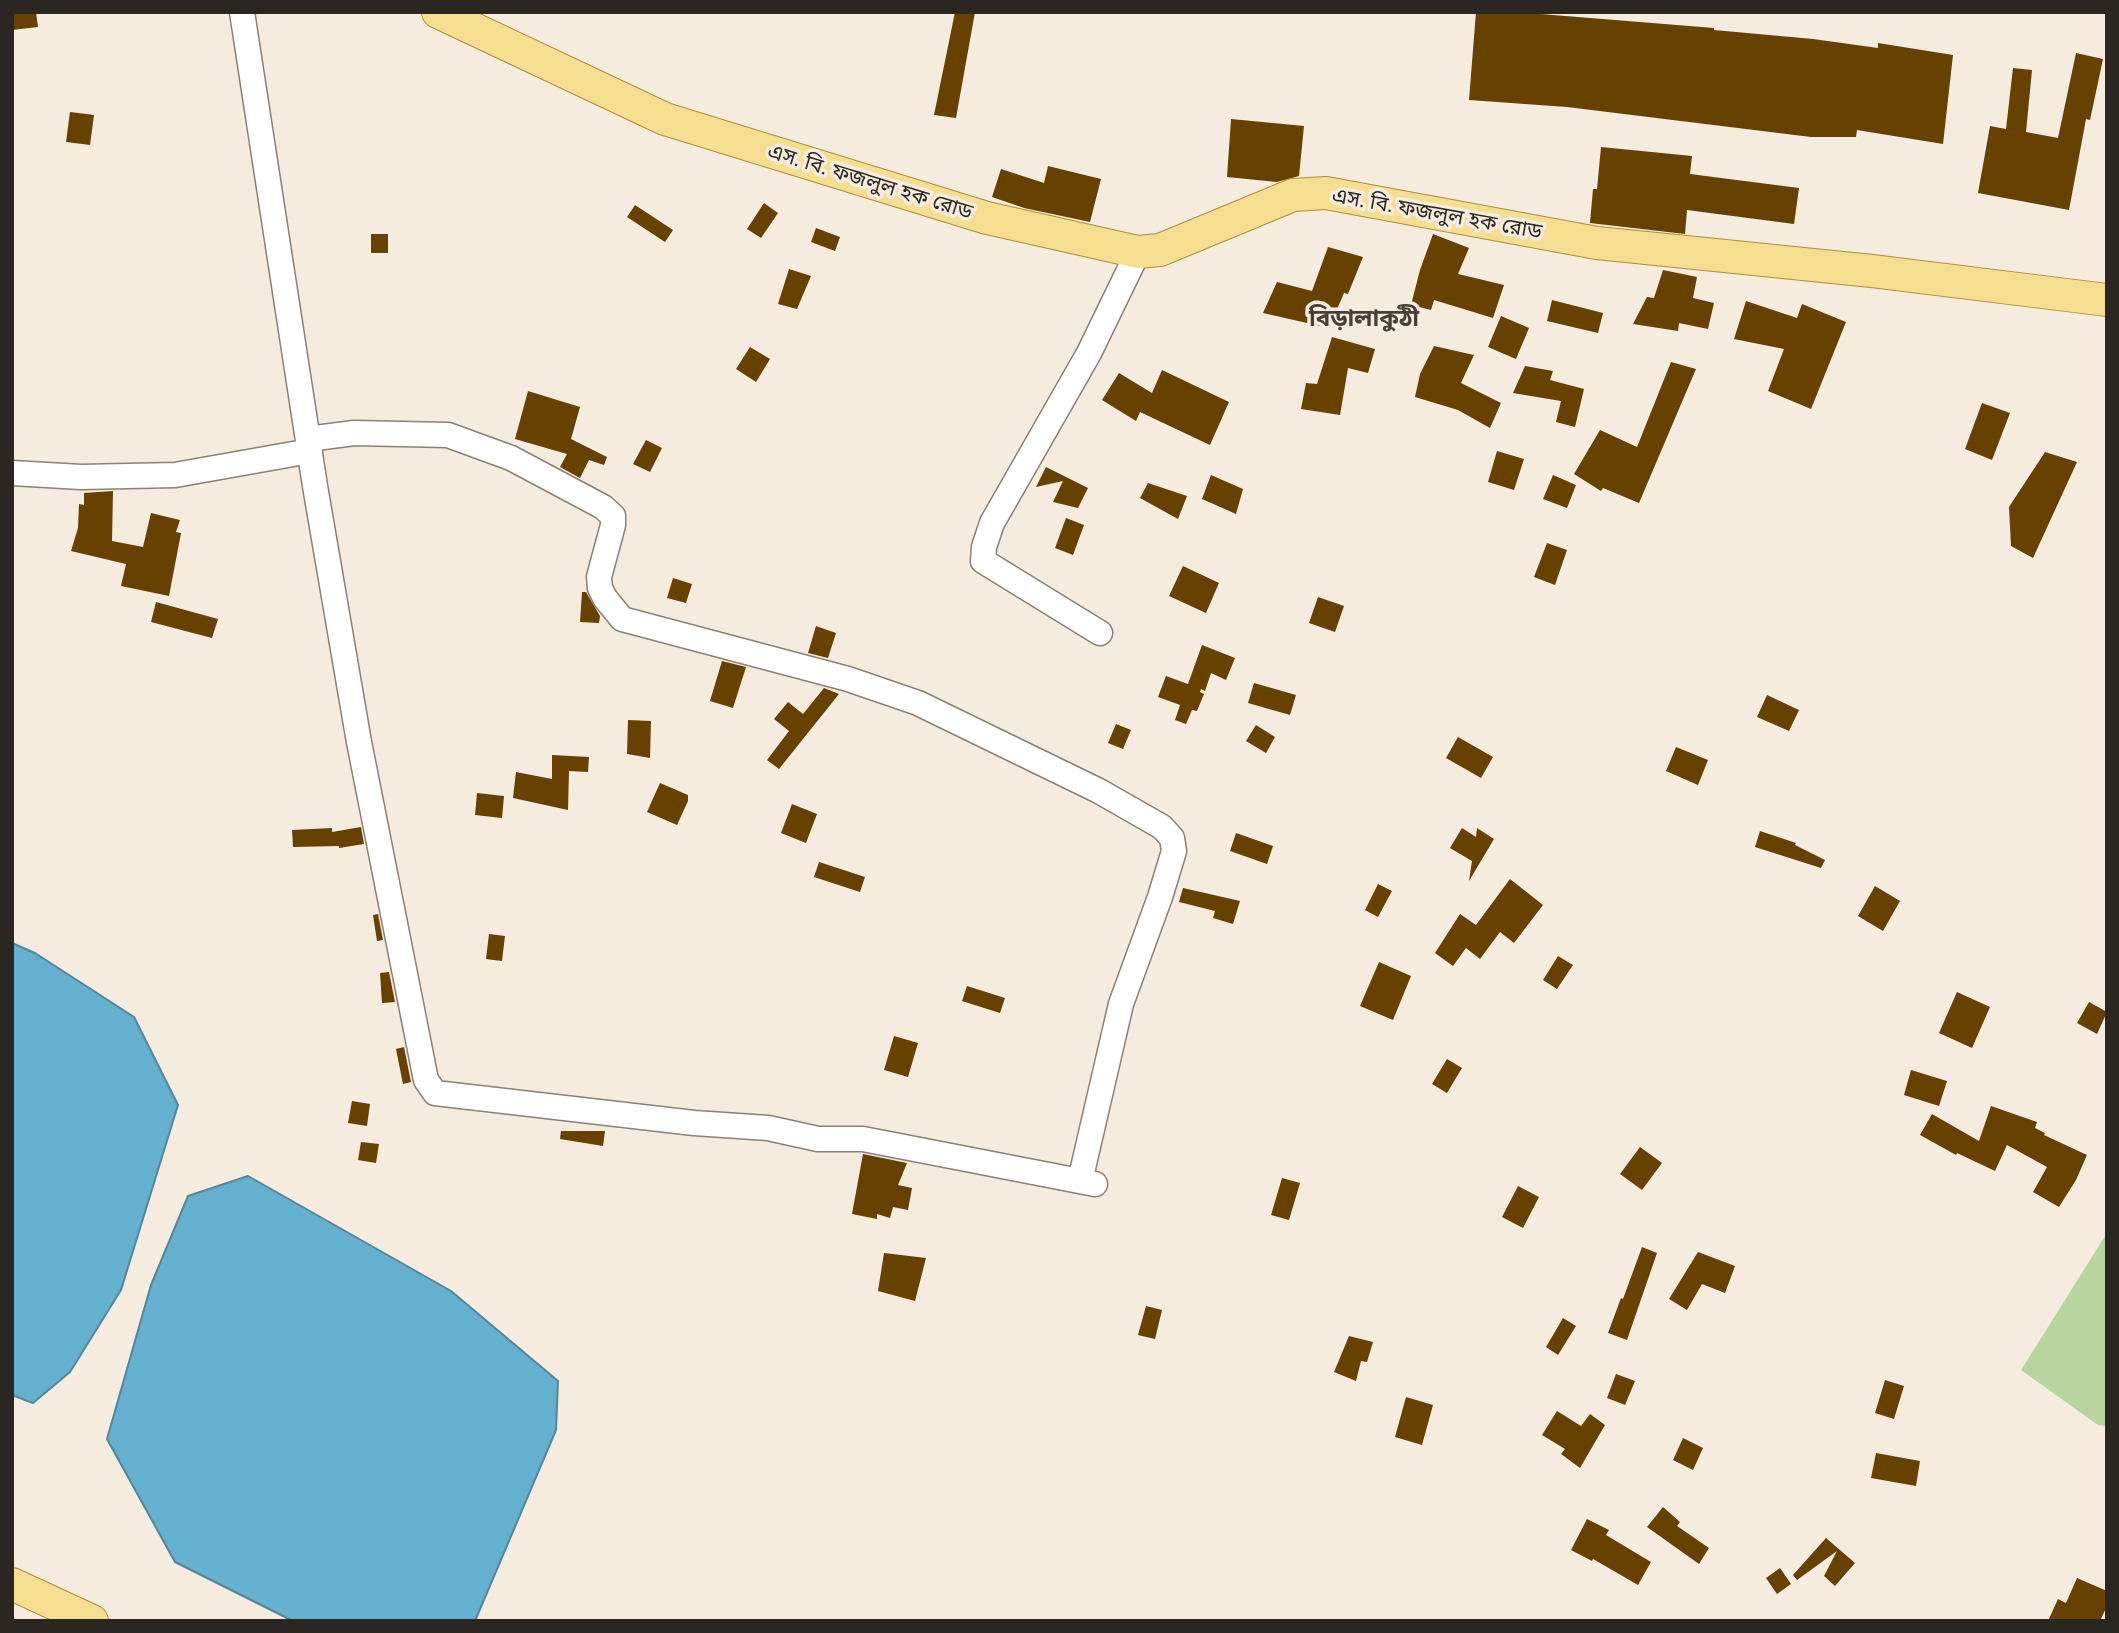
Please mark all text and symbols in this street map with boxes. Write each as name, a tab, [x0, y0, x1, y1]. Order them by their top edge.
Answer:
street label: এস. বি. ফজলুল হক রোড	[764, 139, 976, 225]
street label: এস. বি. ফজলুল হক রোড	[1330, 183, 1544, 245]
district label: বিড়ালাকুঠী	[1309, 305, 1419, 333]

